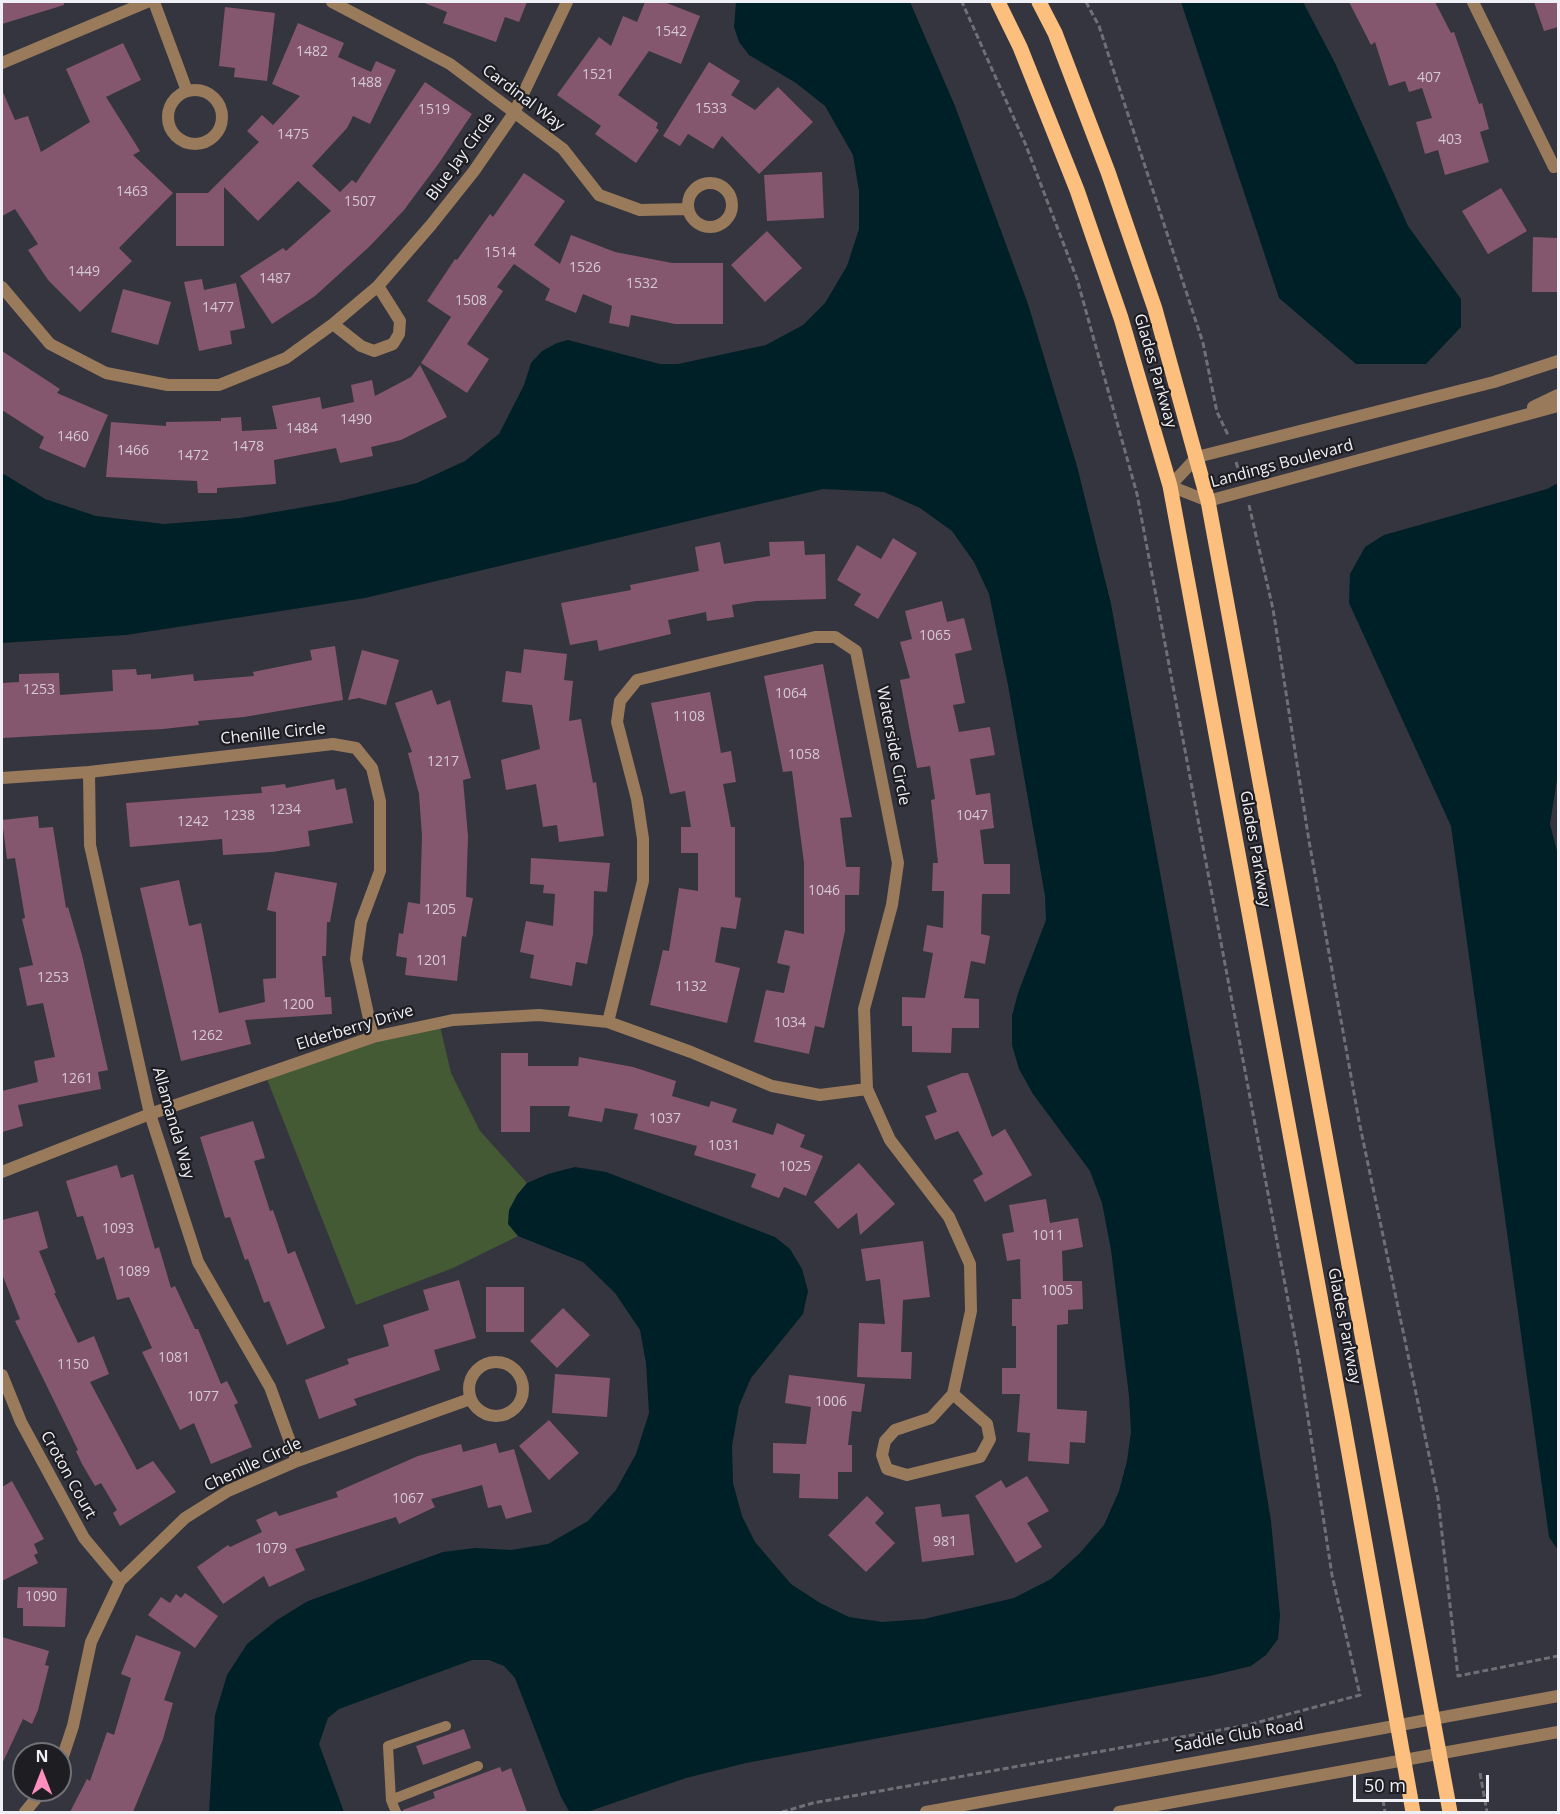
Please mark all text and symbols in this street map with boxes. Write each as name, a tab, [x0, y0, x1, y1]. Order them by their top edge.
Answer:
house number: 1542	[655, 24, 687, 40]
house number: 1482	[296, 44, 328, 60]
street label: Cardinal Way	[478, 61, 568, 135]
house number: 1521	[582, 67, 614, 83]
house number: 407	[1417, 70, 1441, 86]
house number: 1488	[350, 75, 382, 91]
house number: 1533	[695, 101, 727, 117]
house number: 1519	[418, 102, 450, 118]
street label: Blue Jay Circle	[423, 109, 499, 205]
house number: 1475	[277, 127, 309, 143]
house number: 403	[1438, 132, 1462, 148]
house number: 1463	[116, 184, 148, 200]
house number: 1507	[344, 194, 376, 210]
house number: 1514	[484, 245, 516, 261]
house number: 1526	[569, 260, 601, 276]
house number: 1449	[68, 264, 100, 280]
house number: 1487	[259, 271, 291, 287]
house number: 1532	[626, 276, 658, 292]
house number: 1508	[455, 293, 487, 309]
house number: 1477	[202, 300, 234, 316]
street label: Glades Parkway	[1130, 312, 1180, 430]
house number: 1490	[340, 412, 372, 428]
house number: 1484	[286, 421, 318, 437]
house number: 1460	[57, 429, 89, 445]
street label: Landings Boulevard	[1208, 436, 1356, 492]
house number: 1478	[232, 439, 264, 455]
house number: 1466	[117, 443, 149, 459]
house number: 1472	[177, 448, 209, 464]
house number: 1065	[919, 628, 951, 644]
house number: 1253	[23, 682, 55, 698]
street label: Waterside Circle	[872, 685, 914, 807]
house number: 1064	[775, 686, 807, 702]
house number: 1108	[673, 709, 705, 725]
street label: Chenille Circle	[220, 719, 326, 749]
house number: 1058	[788, 747, 820, 763]
house number: 1217	[427, 754, 459, 770]
street label: Glades Parkway	[1235, 789, 1275, 909]
house number: 1234	[269, 802, 301, 818]
house number: 1238	[223, 808, 255, 824]
house number: 1047	[956, 808, 988, 824]
house number: 1242	[177, 814, 209, 830]
house number: 1046	[808, 883, 840, 899]
house number: 1205	[424, 902, 456, 918]
house number: 1201	[416, 953, 448, 969]
house number: 1253	[37, 970, 69, 986]
house number: 1132	[675, 979, 707, 995]
house number: 1200	[282, 997, 314, 1013]
street label: Elderberry Drive	[294, 1001, 416, 1055]
house number: 1034	[774, 1015, 806, 1031]
house number: 1262	[191, 1028, 223, 1044]
street label: Allamanda Way	[148, 1065, 198, 1181]
house number: 1261	[61, 1071, 93, 1087]
house number: 1037	[649, 1111, 681, 1127]
house number: 1031	[708, 1138, 740, 1154]
house number: 1025	[779, 1159, 811, 1175]
house number: 1093	[102, 1221, 134, 1237]
house number: 1011	[1032, 1228, 1064, 1244]
house number: 1089	[118, 1264, 150, 1280]
street label: Glades Parkway	[1323, 1266, 1365, 1386]
house number: 1005	[1041, 1283, 1073, 1299]
house number: 1081	[158, 1350, 190, 1366]
house number: 1150	[57, 1357, 89, 1373]
house number: 1077	[187, 1389, 219, 1405]
house number: 1006	[815, 1394, 847, 1410]
street label: Croton Court	[36, 1428, 100, 1522]
street label: Chenille Circle	[201, 1434, 305, 1496]
house number: 1067	[392, 1491, 424, 1507]
house number: 981	[933, 1534, 957, 1550]
house number: 1079	[255, 1541, 287, 1557]
house number: 1090	[25, 1589, 57, 1605]
street label: Saddle Club Road	[1173, 1715, 1305, 1757]
north arrow	[12, 1742, 72, 1802]
text: N	[35, 1745, 49, 1767]
scale bar	[1356, 1763, 1492, 1801]
text: 50 m	[1364, 1773, 1406, 1797]

